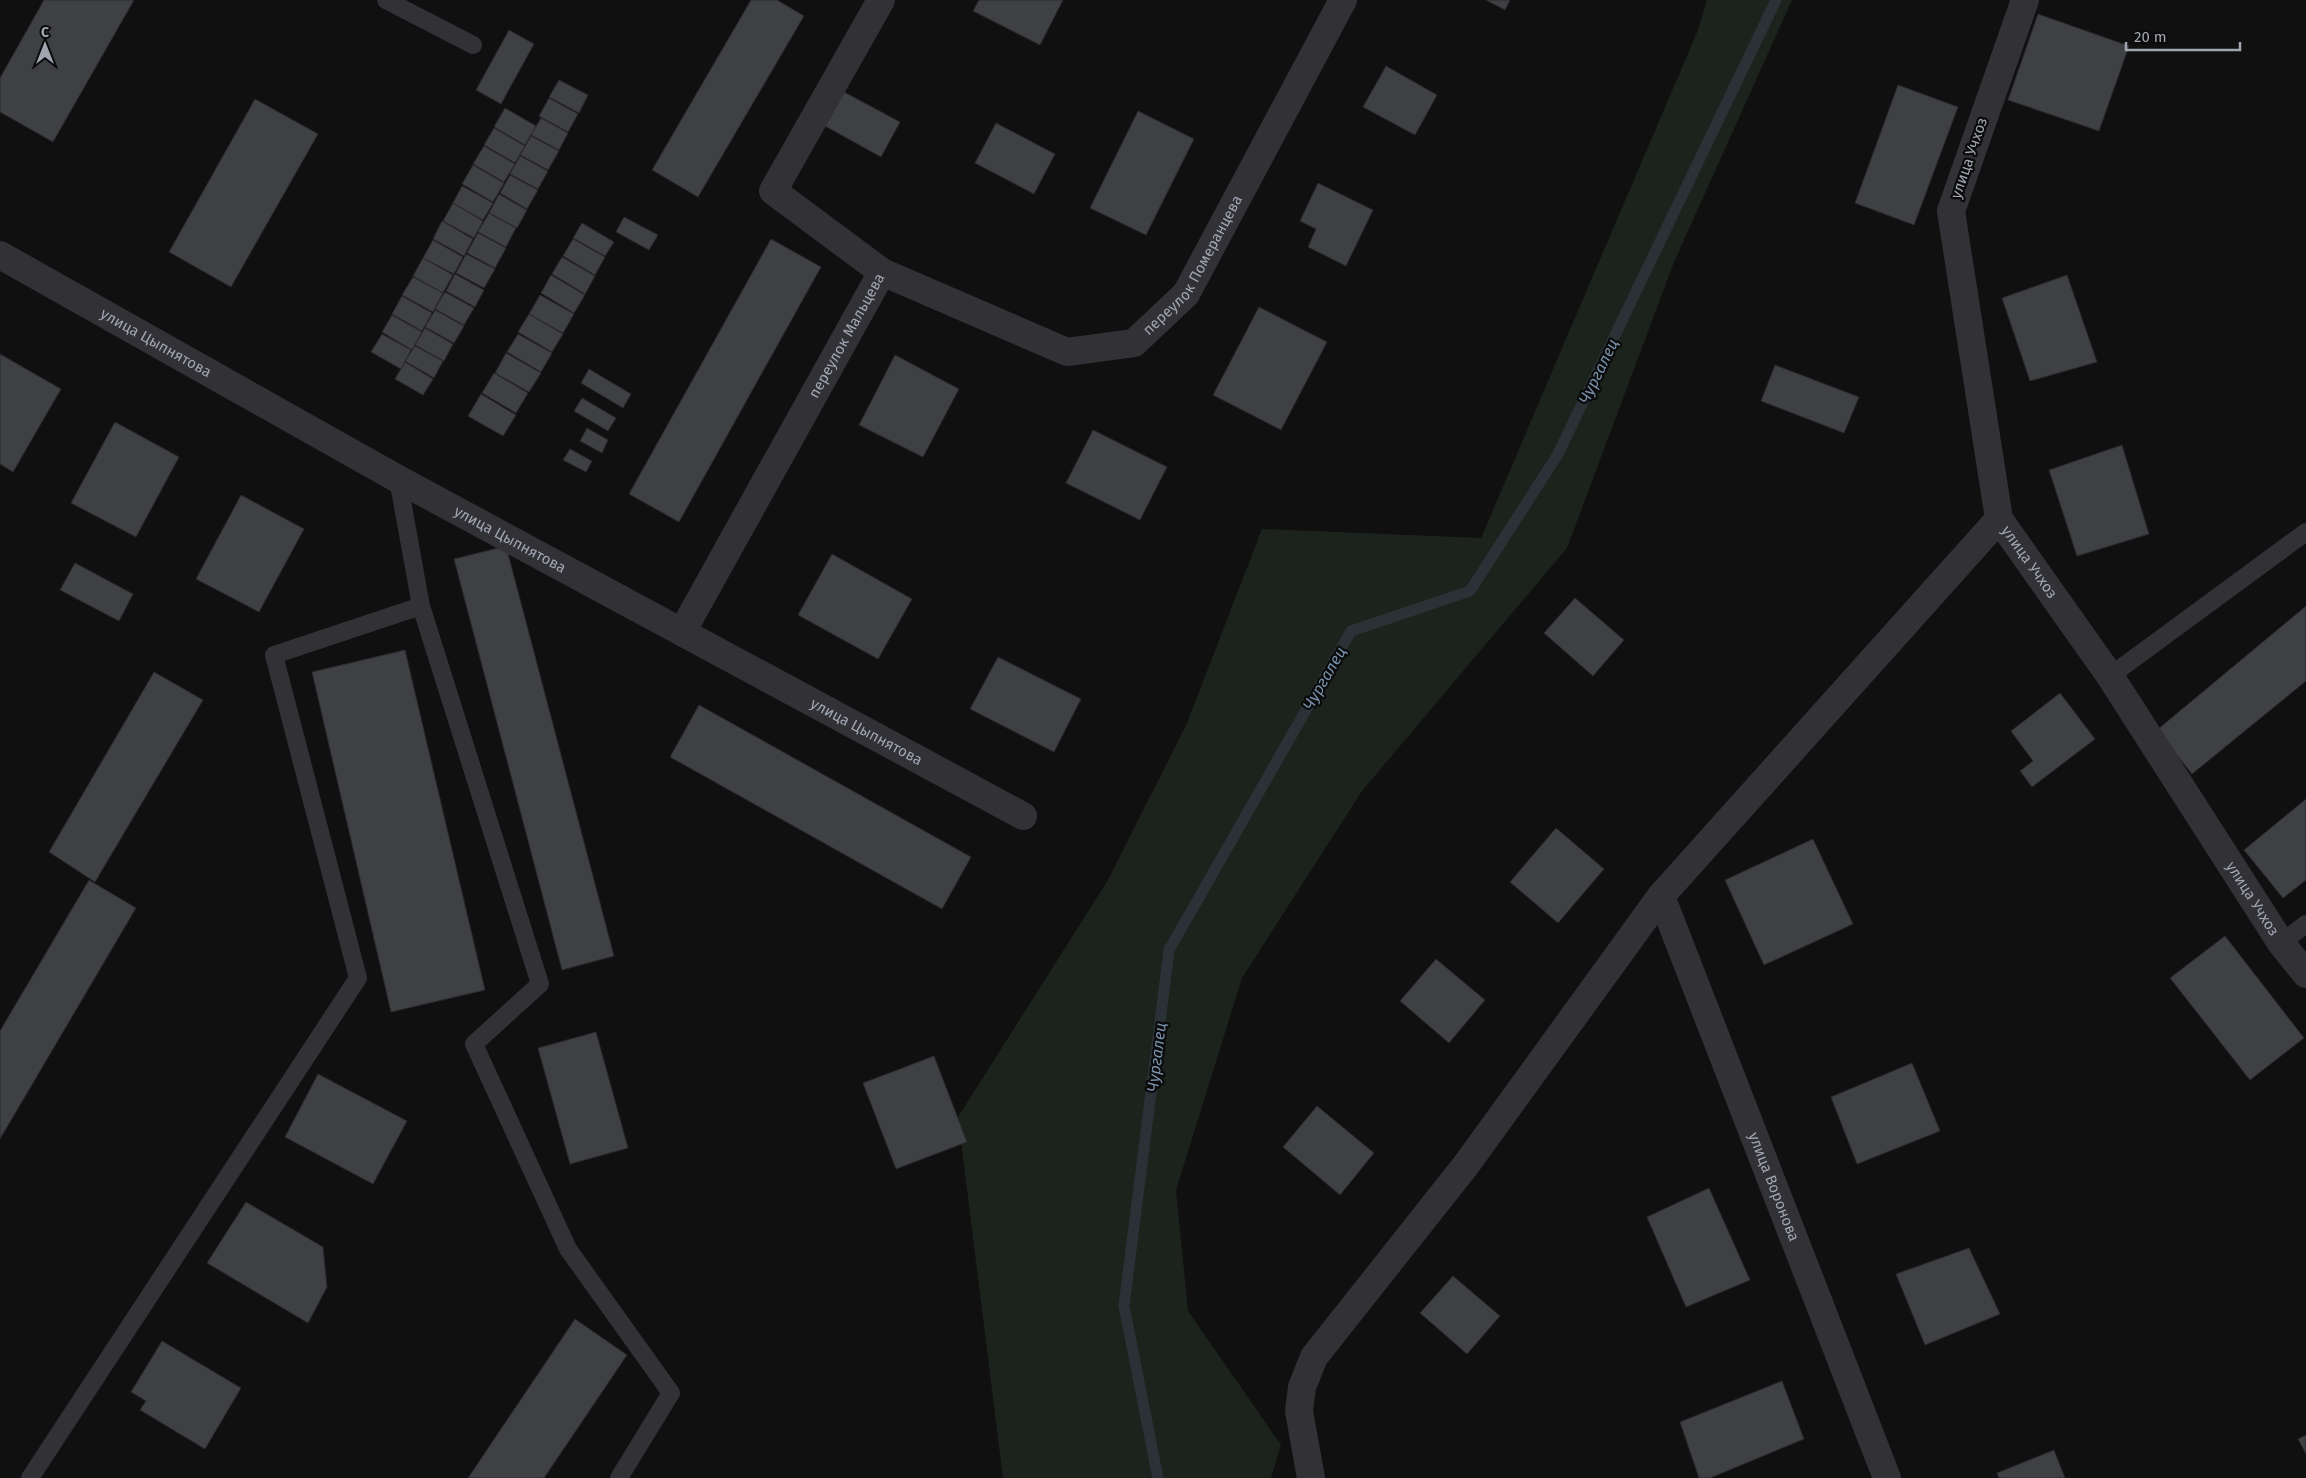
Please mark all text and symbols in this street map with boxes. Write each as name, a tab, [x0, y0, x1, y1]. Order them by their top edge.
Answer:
north arrow	[20, 20, 70, 70]
scale bar	[2126, 20, 2240, 52]
text: С	[41, 24, 49, 41]
text: 20 m	[2134, 28, 2167, 46]
street label: улица Учхоз	[1947, 115, 1991, 201]
street label: переулок Померанцева	[1139, 192, 1246, 339]
street label: переулок Мальцева	[805, 270, 889, 401]
street label: улица Цыпнятова	[97, 304, 215, 381]
water label: Чургалец	[1575, 336, 1622, 407]
street label: улица Цыпнятова	[451, 502, 569, 577]
street label: улица Учхоз	[1998, 522, 2061, 602]
water label: Чургалец	[1299, 643, 1350, 713]
street label: улица Цыпнятова	[807, 694, 926, 769]
street label: улица Учхоз	[2222, 858, 2283, 939]
water label: Чургалец	[1143, 1021, 1170, 1093]
street label: улица Воронова	[1745, 1130, 1803, 1244]

